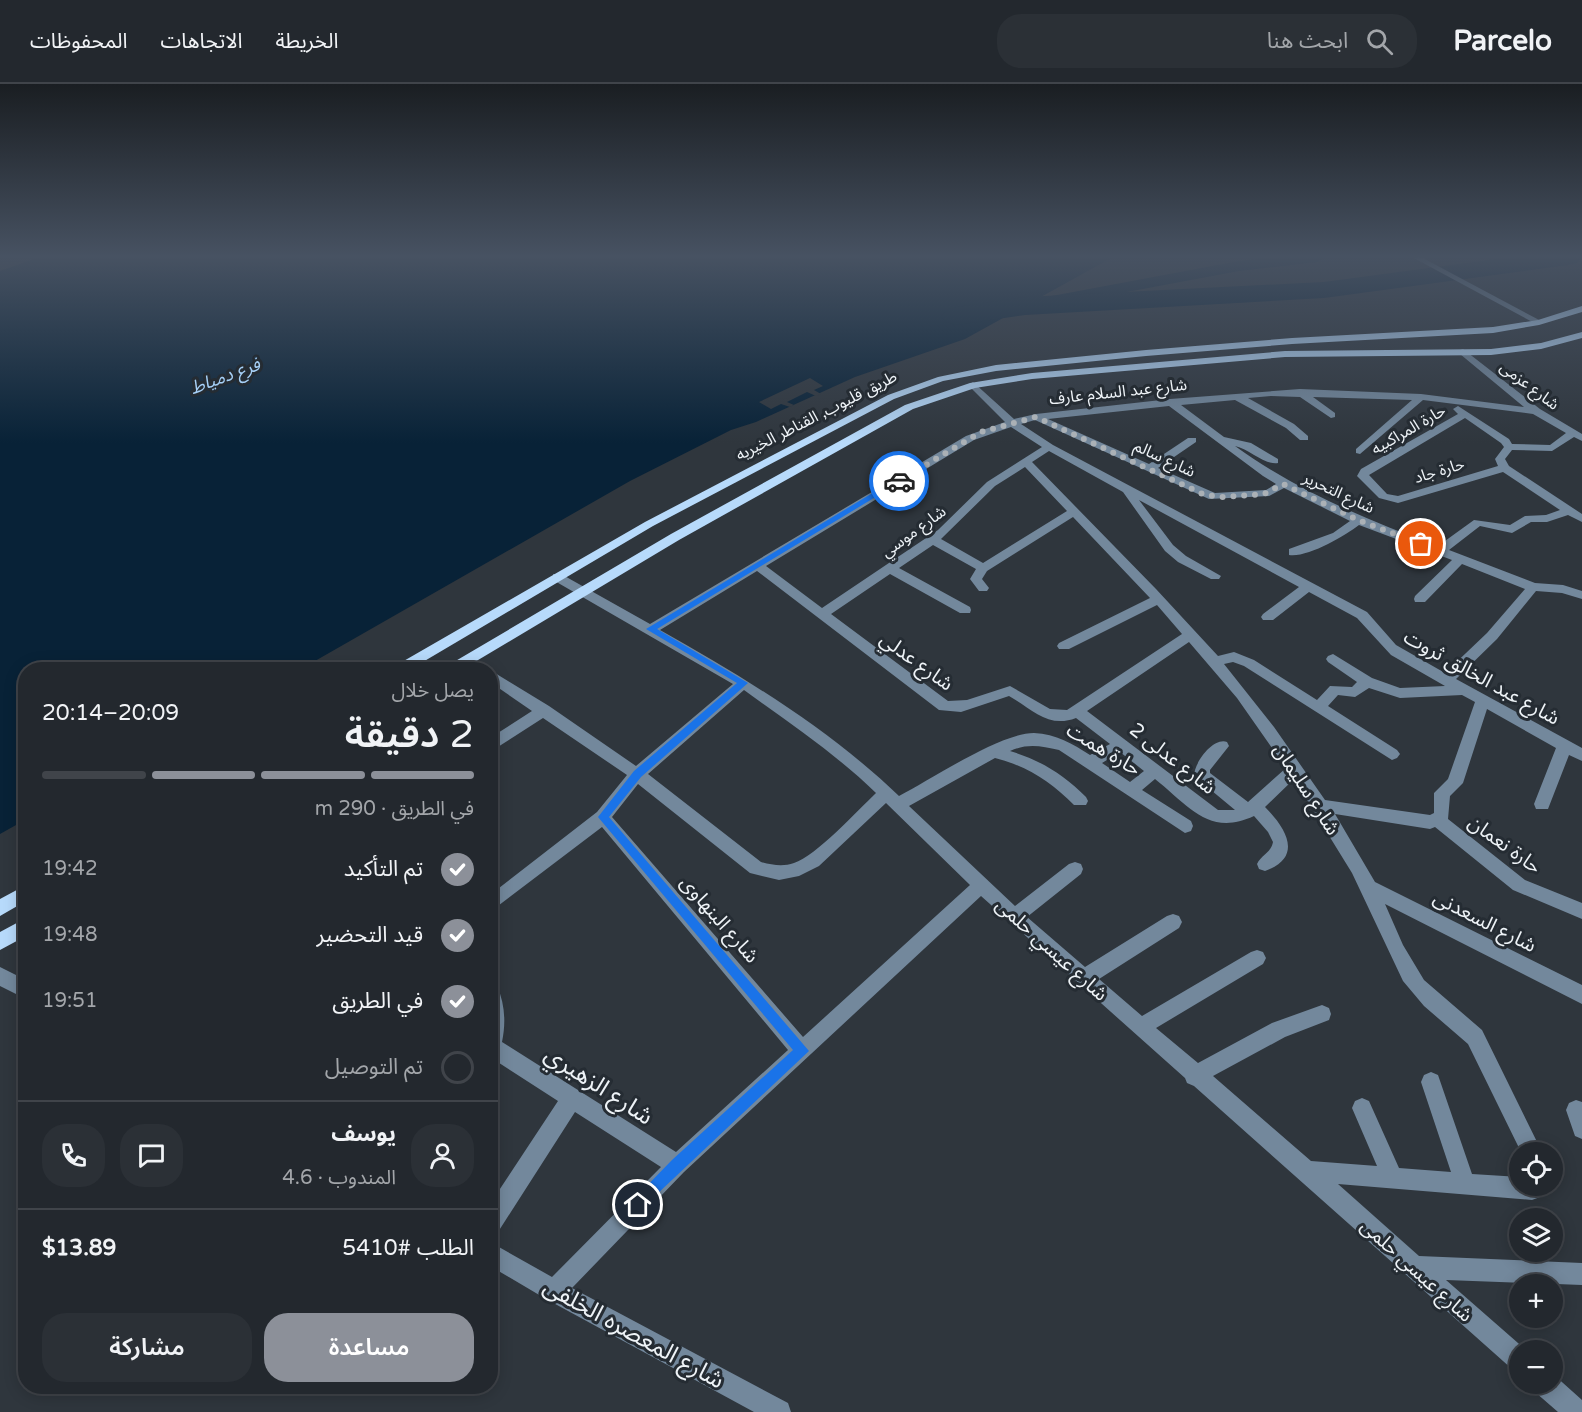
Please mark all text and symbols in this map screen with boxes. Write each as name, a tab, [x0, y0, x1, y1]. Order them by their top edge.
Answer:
search box	[997, 14, 1417, 68]
text: Parcelo	[1453, 24, 1552, 58]
icon: search	[1363, 25, 1396, 58]
text: ابحث هنا	[1267, 28, 1348, 54]
text: المحفوظات	[30, 29, 127, 54]
text: الاتجاهات	[160, 29, 242, 54]
text: الخريطة	[275, 29, 338, 54]
water label: فرع دمياط	[187, 353, 265, 402]
street label: شارع عزمى	[1495, 357, 1563, 416]
street label: طريق قليوب, القناطر الخيريه	[733, 366, 901, 465]
street label: شارع عبد السلام عارف	[1048, 375, 1188, 411]
street label: حارة المراكبيه	[1368, 401, 1449, 459]
street label: شارع سالم	[1130, 436, 1199, 484]
courier	[869, 451, 929, 511]
street label: حارة جاد	[1412, 454, 1467, 488]
icon: car	[883, 465, 916, 498]
street label: شارع التحرير	[1298, 467, 1377, 520]
street label: شارع موسي	[877, 501, 951, 564]
pin	[1395, 518, 1446, 569]
icon: bag	[1404, 527, 1437, 560]
street label: شارع عبد الخالق ثروت	[1398, 625, 1564, 732]
street label: شارع عدلي	[873, 627, 958, 699]
text: يصل خلال	[392, 679, 474, 703]
text: 20:09–20:14	[42, 700, 179, 726]
text: 2 دقيقة	[345, 711, 474, 758]
street label: حارة همت	[1062, 718, 1145, 781]
street label: شارع عدلى 2	[1123, 718, 1220, 801]
street label: شارع سليمان	[1266, 739, 1345, 841]
text: في الطريق · 290 m	[315, 797, 474, 821]
street label: حارة نعمان	[1463, 810, 1546, 879]
icon: check	[441, 853, 474, 886]
text: تم التأكيد	[344, 856, 423, 882]
text: 19:42	[42, 857, 97, 881]
street label: شارع البنهاوى	[673, 871, 764, 970]
street label: شارع السعدنى	[1428, 886, 1540, 960]
street label: شارع عيسي حلمى	[989, 893, 1112, 1008]
icon: check	[441, 919, 474, 952]
text: قيد التحضير	[317, 922, 423, 948]
text: 19:48	[42, 923, 97, 947]
icon: check	[441, 985, 474, 1018]
text: في الطريق	[332, 988, 423, 1014]
text: 19:51	[42, 989, 97, 1013]
street label: شارع الزهيري	[537, 1039, 659, 1134]
text: تم التوصيل	[325, 1054, 423, 1080]
text: يوسف	[331, 1121, 396, 1147]
button: phone	[42, 1124, 105, 1187]
button: chat	[120, 1124, 183, 1187]
button: person	[411, 1124, 474, 1187]
map controls	[1509, 1142, 1563, 1394]
button: locate	[1509, 1142, 1563, 1196]
text: المندوب · 4.6	[282, 1166, 396, 1190]
pin	[612, 1179, 663, 1230]
icon: home	[621, 1188, 654, 1221]
button: layers	[1509, 1208, 1563, 1262]
street label: شارع عيسي حلمى	[1354, 1214, 1477, 1329]
text: $13.89	[42, 1235, 116, 1261]
text: الطلب #5410	[342, 1235, 474, 1261]
street label: شارع المعصره الخلفى	[537, 1272, 729, 1397]
button: +	[1509, 1274, 1563, 1328]
button: مشاركة	[42, 1313, 252, 1382]
button: مساعدة	[264, 1313, 474, 1382]
button: −	[1509, 1340, 1563, 1394]

